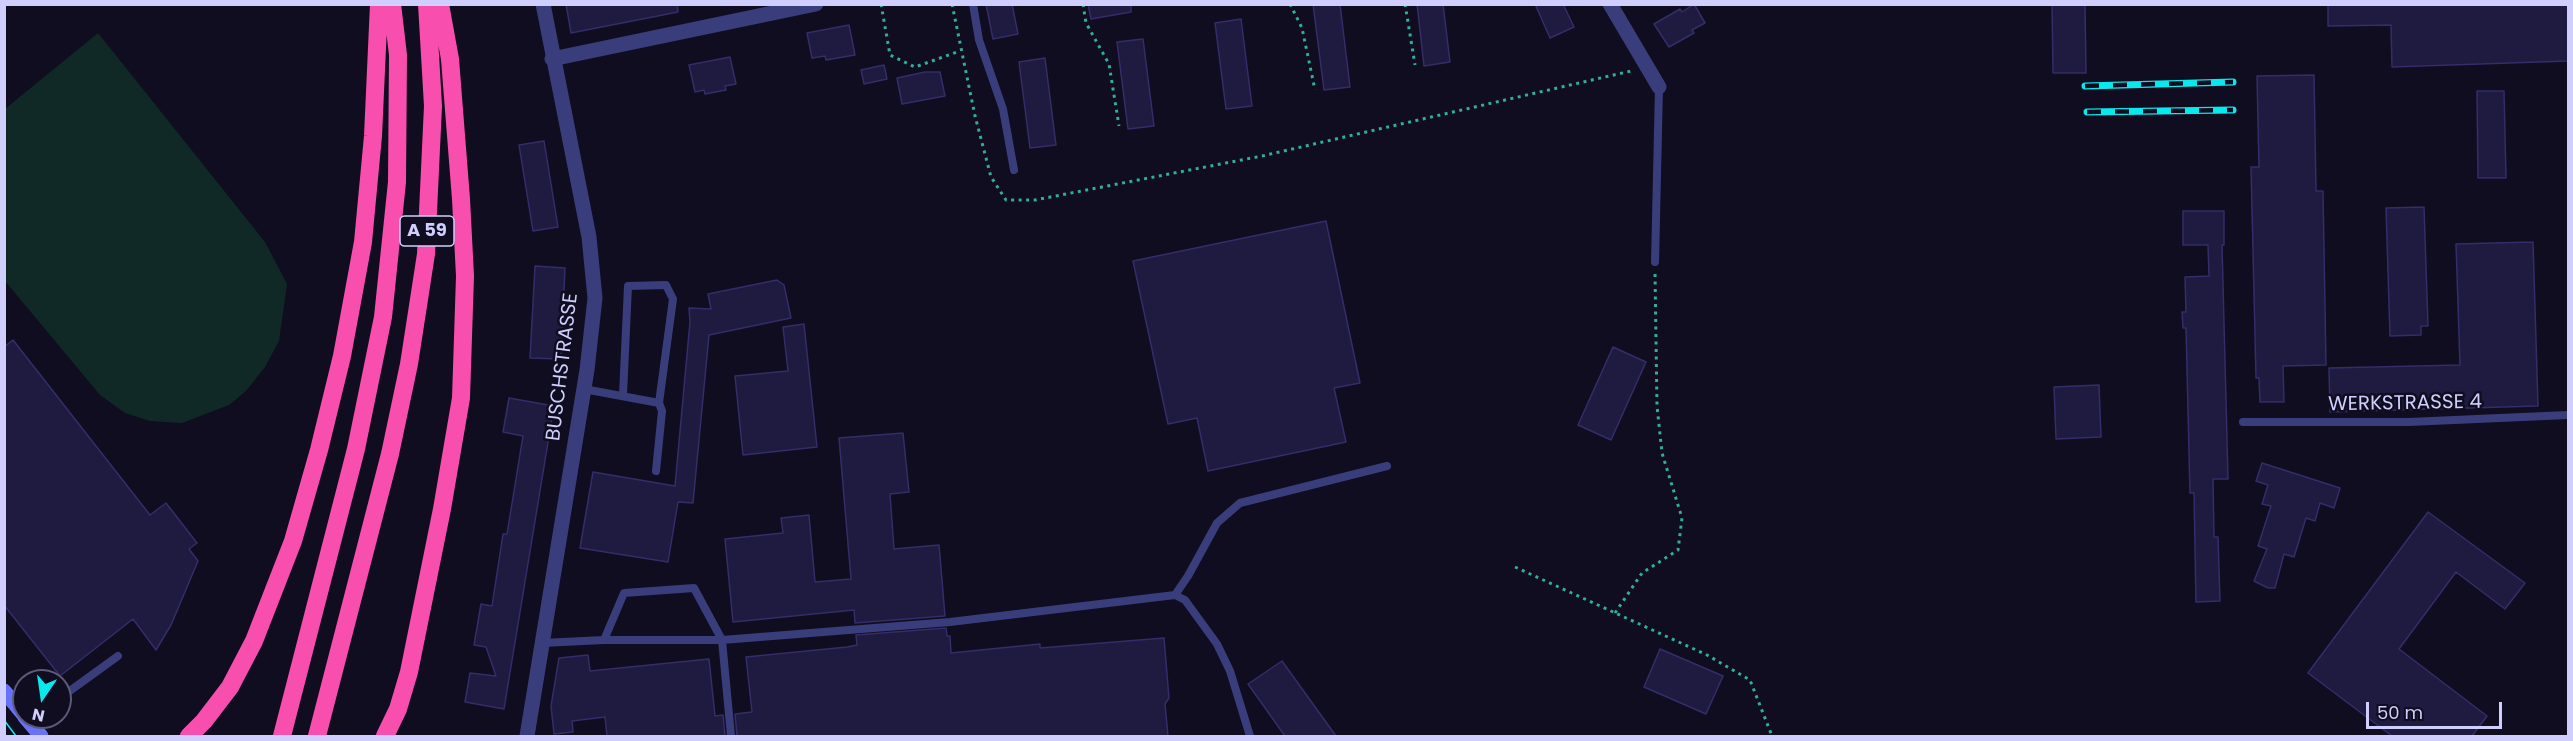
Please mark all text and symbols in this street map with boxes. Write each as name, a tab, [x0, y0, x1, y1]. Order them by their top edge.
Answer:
road number: A 59	[400, 216, 454, 246]
street label: BUSCHSTRASSE	[542, 292, 584, 442]
street label: WERKSTRASSE 4	[2328, 391, 2482, 417]
north arrow	[12, 669, 72, 729]
scale bar	[2369, 690, 2506, 728]
text: 50 m	[2377, 700, 2423, 725]
text: N	[30, 703, 47, 728]

